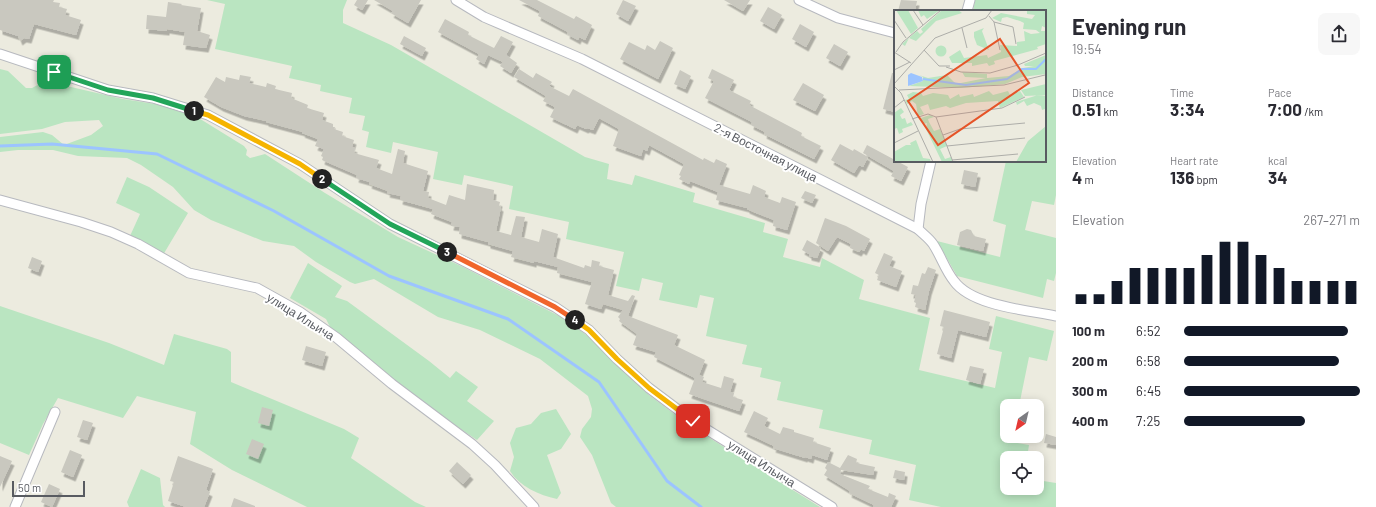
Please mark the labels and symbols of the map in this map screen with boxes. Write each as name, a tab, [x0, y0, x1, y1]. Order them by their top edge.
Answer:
inset map	[894, 10, 1046, 162]
pin	[37, 55, 71, 89]
pin: 1	[184, 101, 204, 121]
street label: 2-я Восточная улица	[712, 120, 820, 185]
pin: 2	[312, 169, 332, 189]
pin: 3	[437, 242, 457, 262]
street label: улица Ильича	[264, 290, 338, 343]
pin: 4	[565, 310, 585, 330]
north arrow	[1000, 399, 1044, 443]
pin	[676, 404, 710, 438]
street label: улица Ильича	[725, 437, 799, 490]
scale bar	[12, 479, 85, 498]

